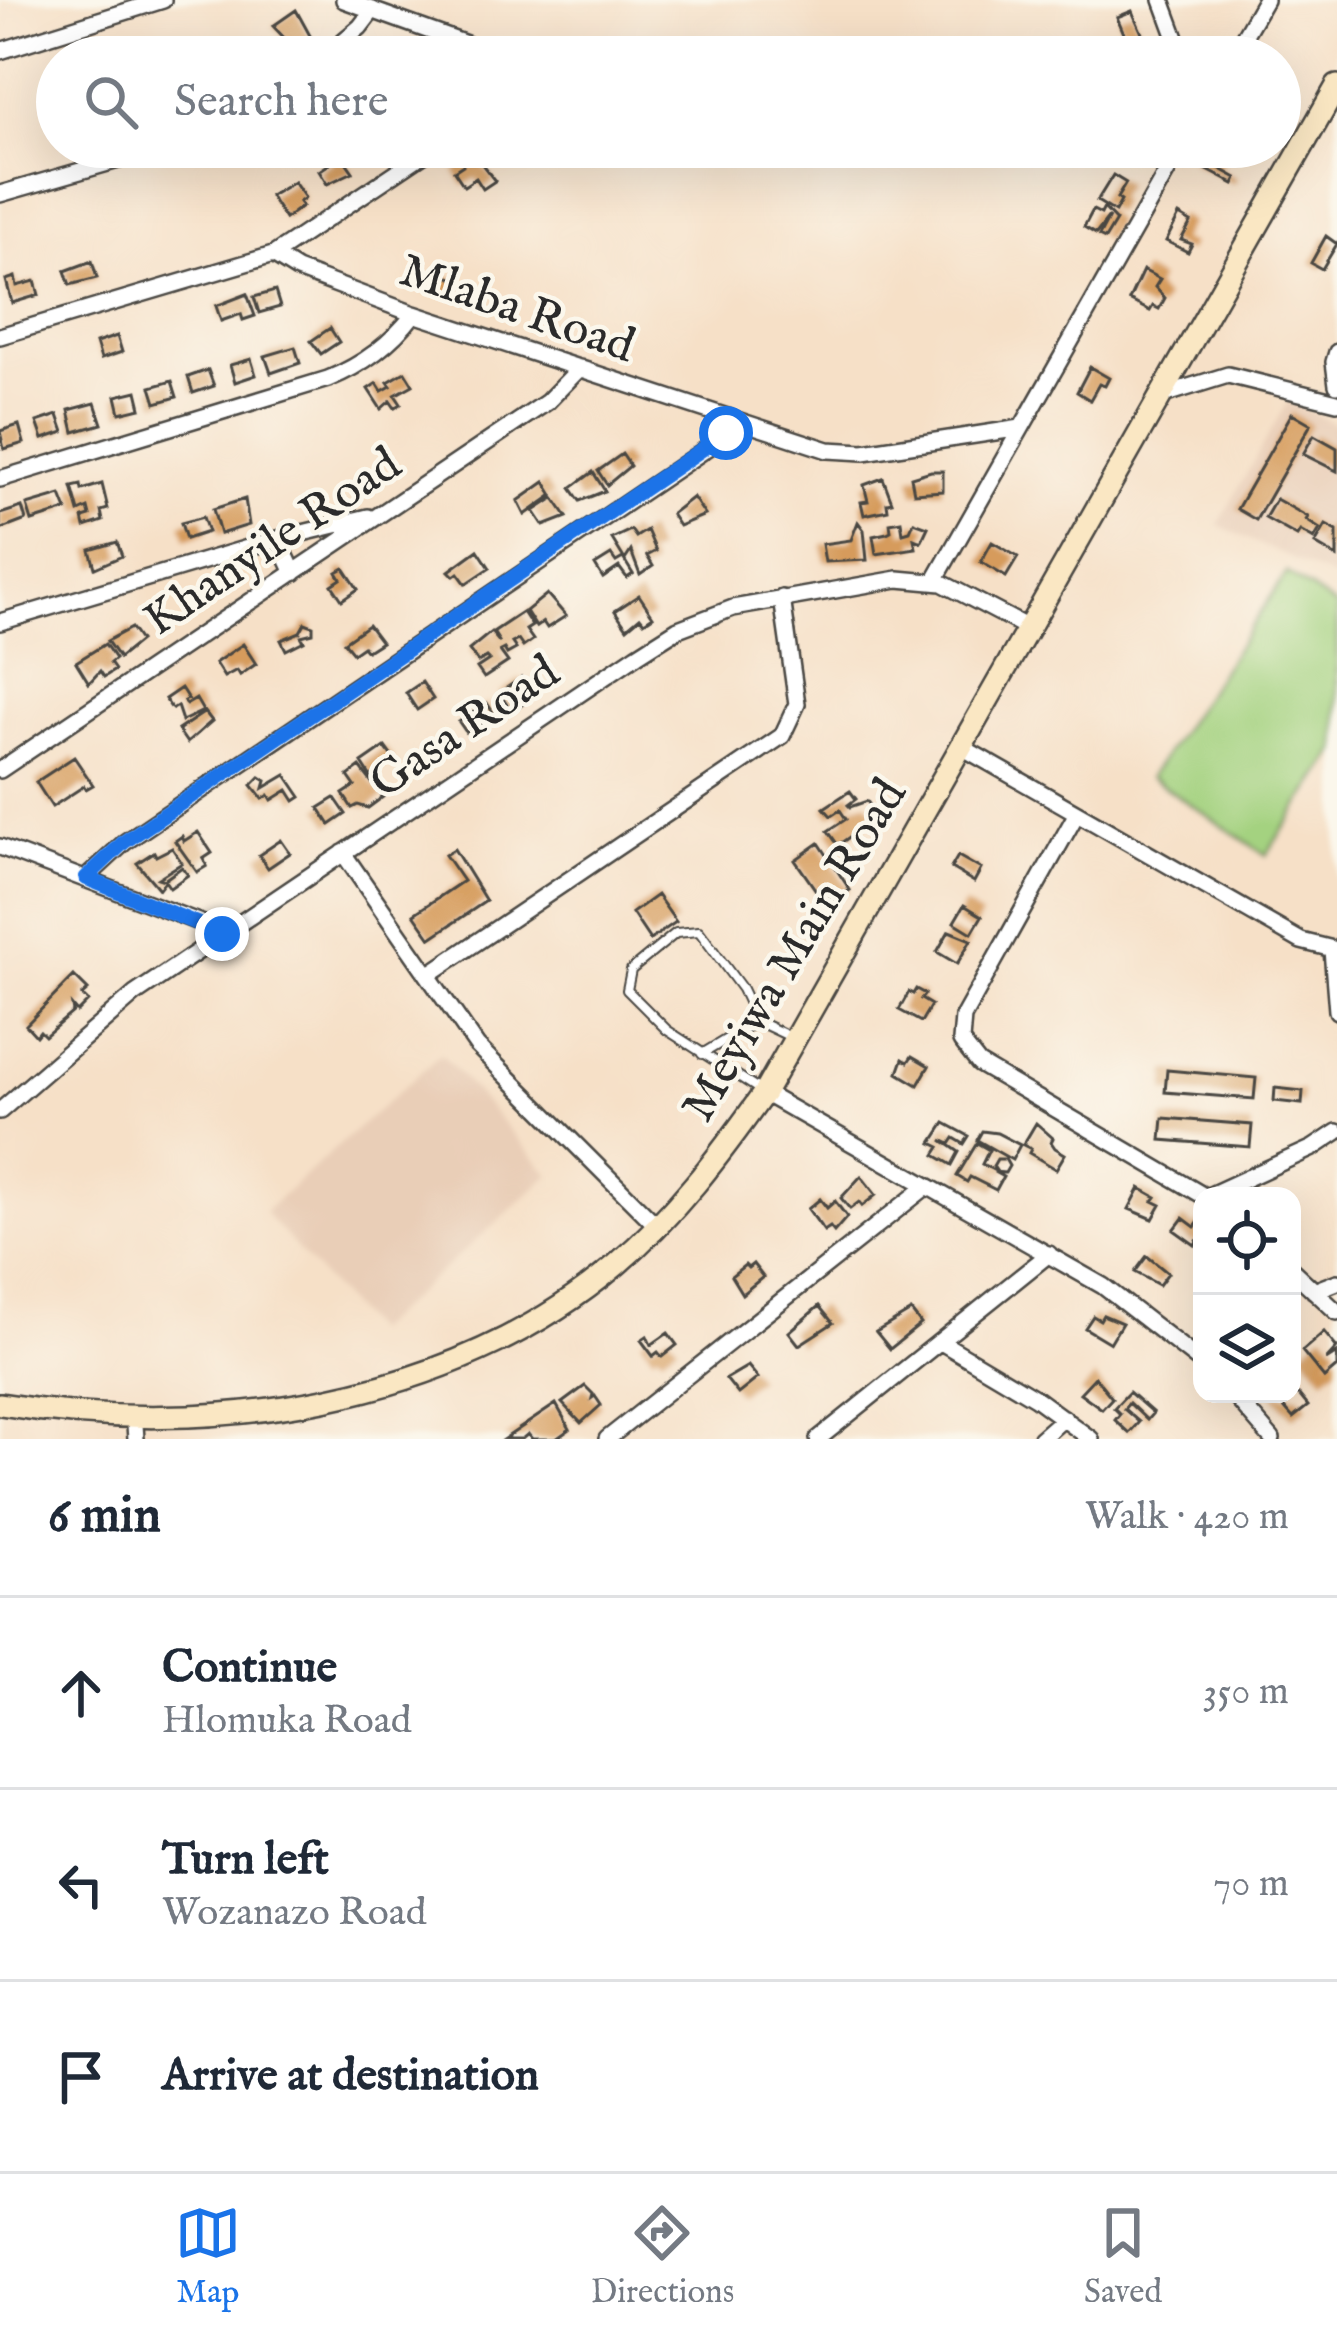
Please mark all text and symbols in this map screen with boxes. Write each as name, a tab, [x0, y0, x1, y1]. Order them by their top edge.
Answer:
search box	[36, 36, 1301, 168]
icon: search	[78, 69, 144, 135]
text: Search here	[174, 74, 388, 131]
street label: Mlaba Road	[391, 242, 642, 378]
route start	[699, 406, 753, 460]
street label: Khanyile Road	[134, 435, 413, 651]
street label: Gasa Road	[359, 643, 572, 813]
street label: Meyiwa Main Road	[670, 769, 921, 1133]
route end	[195, 907, 249, 961]
map controls	[1193, 1187, 1301, 1403]
button: locate	[1193, 1187, 1301, 1295]
button: layers	[1193, 1295, 1301, 1403]
text: 6 min	[48, 1485, 161, 1550]
text: Walk · 420 m	[1085, 1493, 1289, 1542]
text: Continue	[162, 1640, 337, 1697]
icon: ahead	[48, 1660, 114, 1726]
text: 350 m	[1203, 1668, 1289, 1717]
text: Hlomuka Road	[162, 1697, 411, 1746]
text: Turn left	[162, 1832, 329, 1889]
icon: left	[48, 1852, 114, 1918]
text: 70 m	[1213, 1860, 1289, 1909]
text: Wozanazo Road	[162, 1889, 426, 1938]
icon: arrive	[48, 2044, 114, 2110]
text: Arrive at destination	[162, 2048, 539, 2105]
tab: Map	[175, 2200, 241, 2314]
tab: Directions	[591, 2200, 734, 2314]
tab: Saved	[1084, 2200, 1162, 2314]

